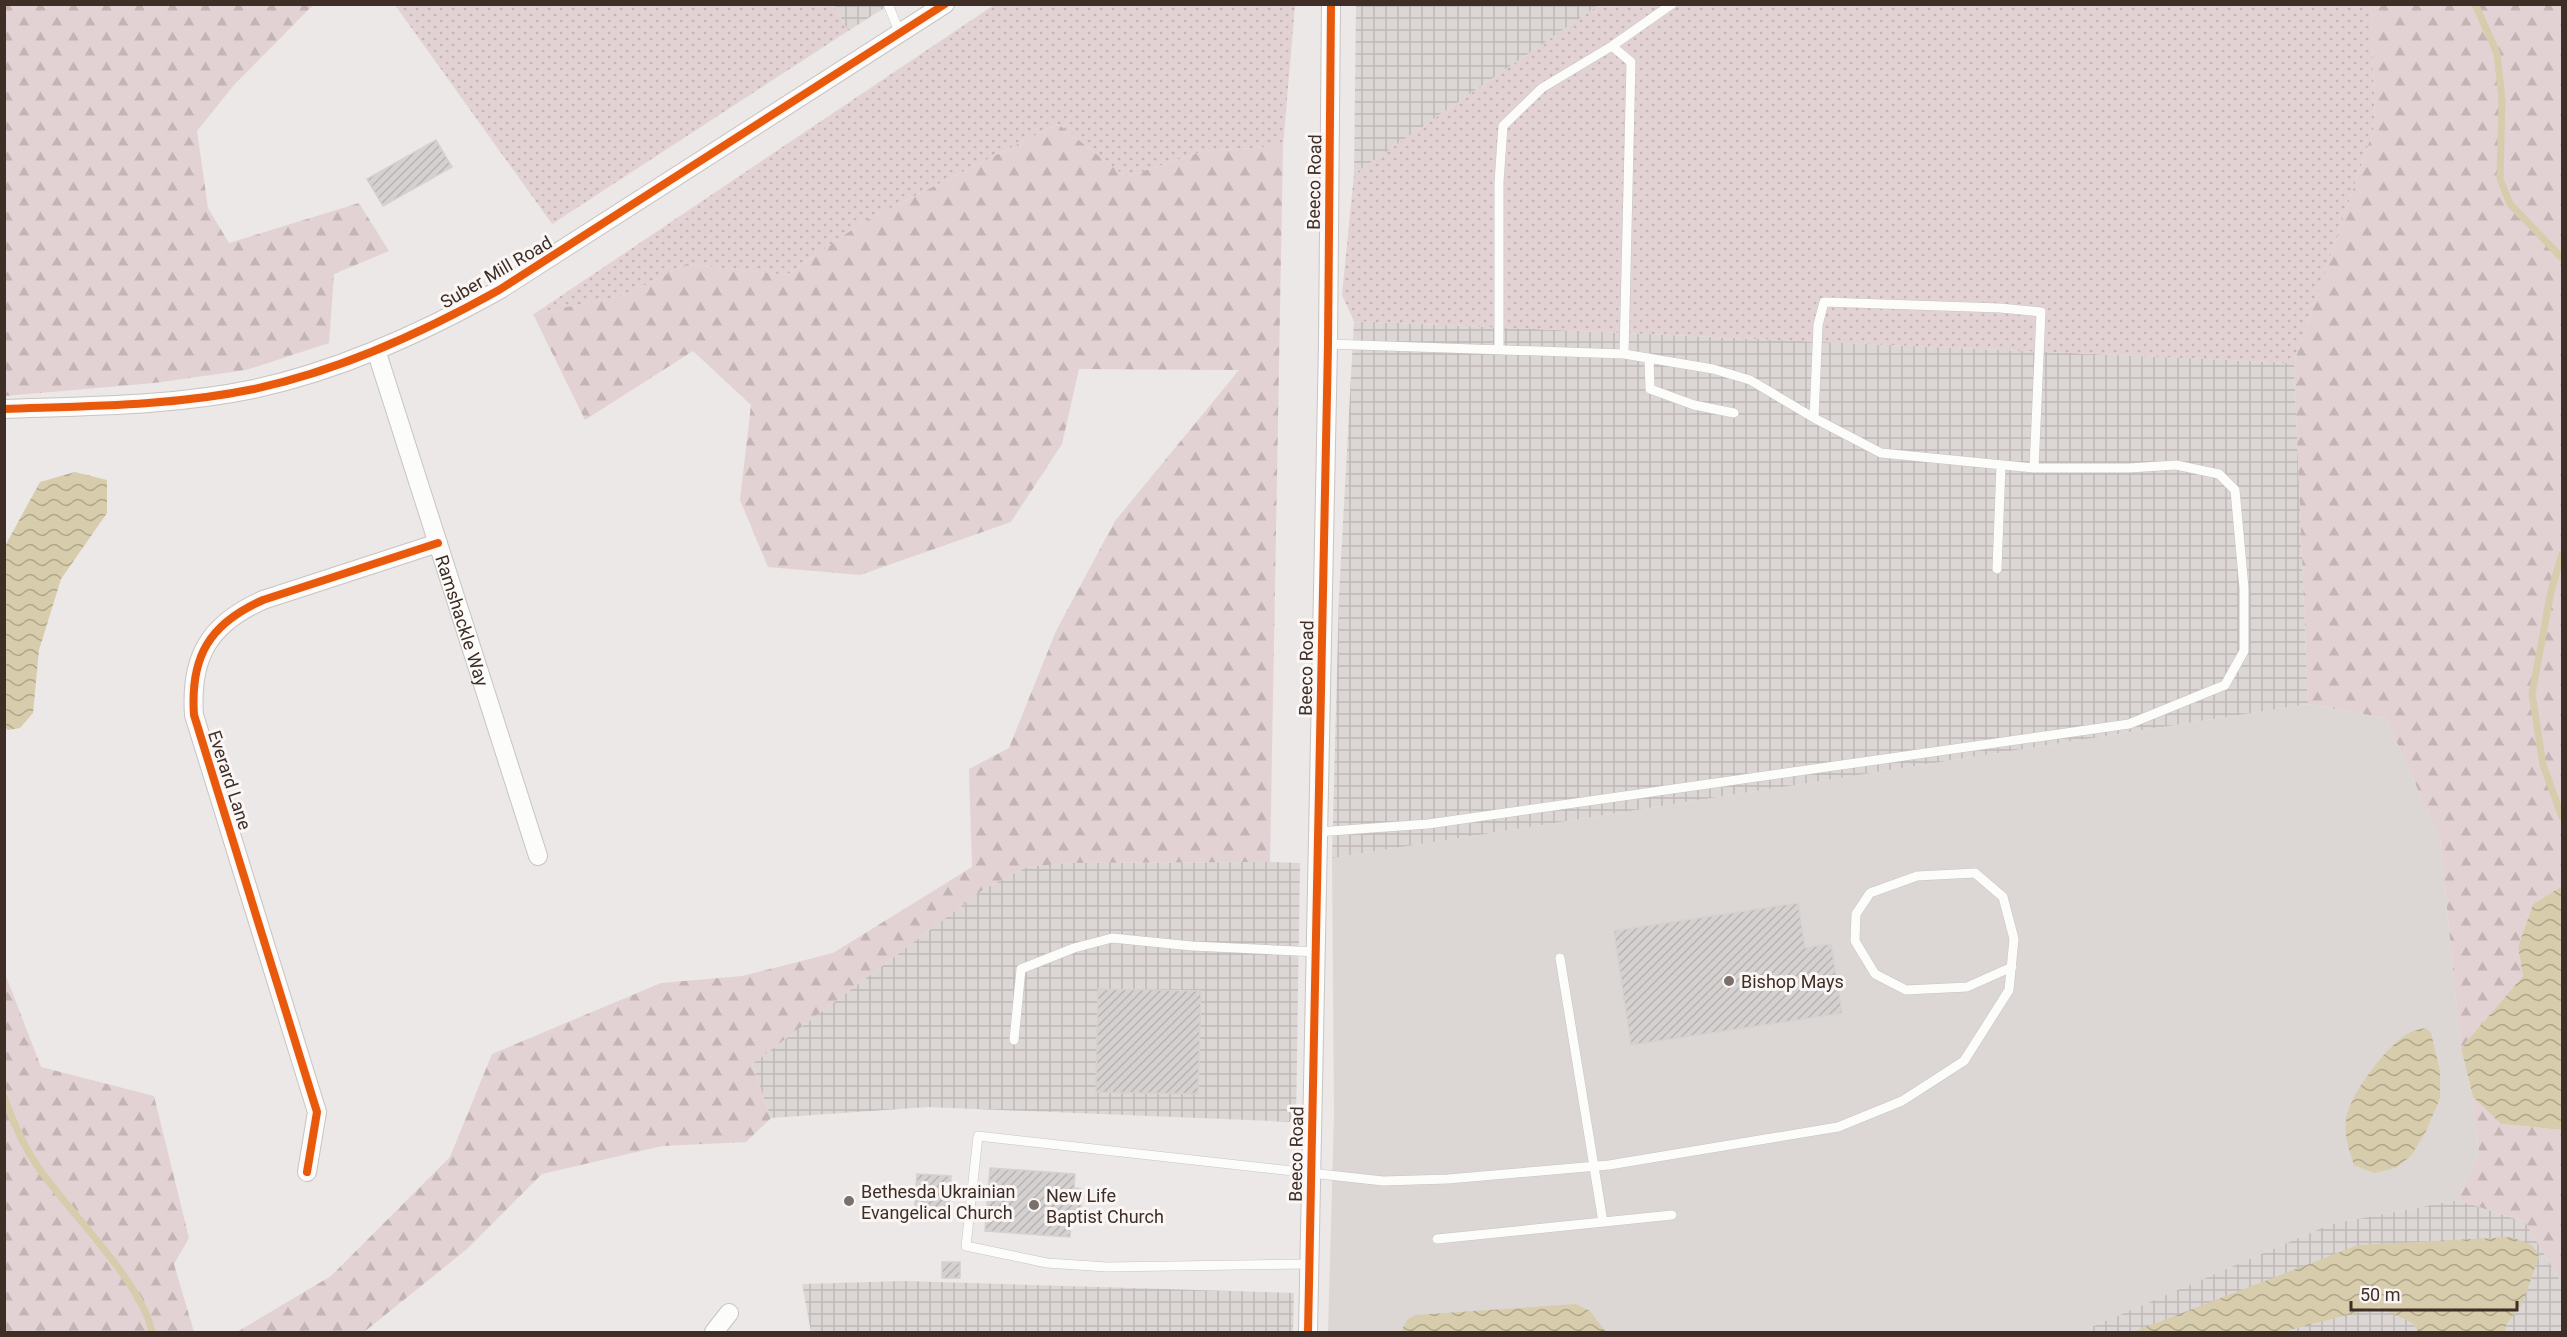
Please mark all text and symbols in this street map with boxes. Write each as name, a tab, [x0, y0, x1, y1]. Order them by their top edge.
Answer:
street label: Beeco Road	[1303, 134, 1325, 230]
street label: Suber Mill Road	[436, 232, 556, 312]
street label: Ramshackle Way	[432, 552, 494, 689]
street label: Beeco Road	[1295, 620, 1317, 716]
street label: Everard Lane	[204, 728, 256, 832]
place label: Bishop Mays	[1741, 971, 1844, 992]
marker: Bishop Mays	[1722, 974, 1736, 988]
street label: Beeco Road	[1285, 1106, 1307, 1202]
place label: Bethesda Ukrainian Evangelical Church	[861, 1181, 1016, 1223]
place label: New Life Baptist Church	[1046, 1185, 1164, 1227]
marker: Bethesda Ukrainian Evangelical Church	[842, 1194, 856, 1208]
marker: New Life Baptist Church	[1027, 1198, 1041, 1212]
scale bar	[2351, 1274, 2518, 1312]
text: 50 m	[2360, 1284, 2400, 1305]

